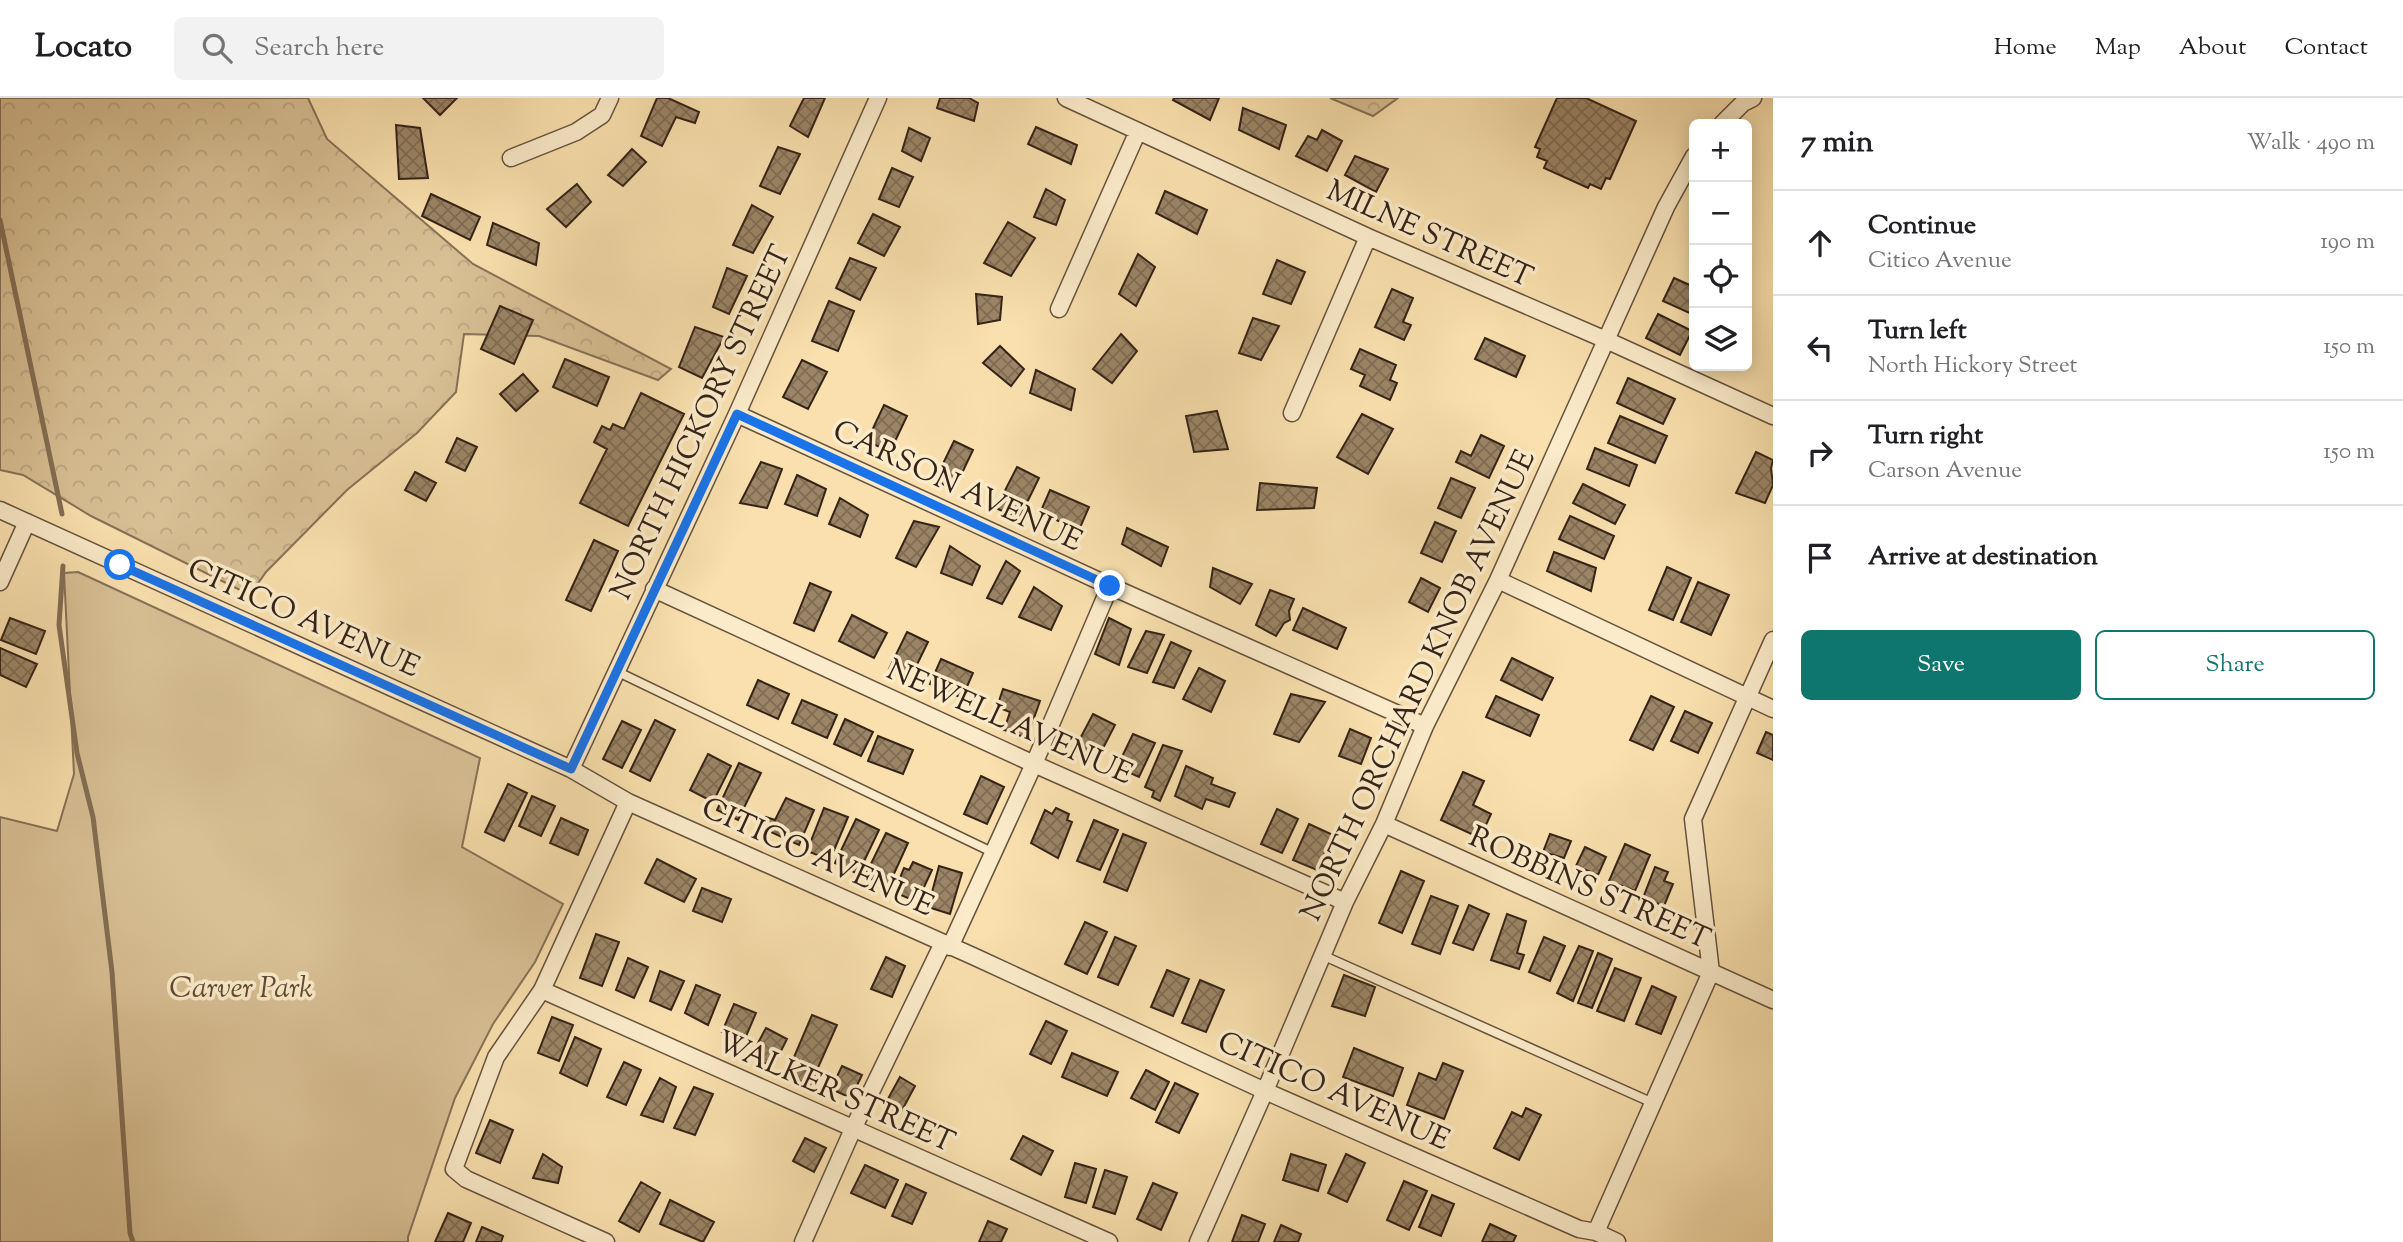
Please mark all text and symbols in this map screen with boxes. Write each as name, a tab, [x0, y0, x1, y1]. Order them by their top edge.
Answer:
search box	[174, 17, 664, 80]
text: Locato	[35, 24, 132, 72]
icon: search	[198, 29, 236, 67]
text: Search here	[254, 30, 384, 67]
text: Home	[1994, 31, 2057, 65]
text: Map	[2095, 31, 2141, 65]
text: About	[2179, 31, 2246, 65]
text: Contact	[2284, 31, 2368, 65]
map controls	[1689, 119, 1752, 371]
button: +	[1689, 119, 1752, 182]
text: 7 min	[1801, 122, 1873, 165]
text: Walk · 490 m	[2247, 127, 2375, 160]
street label: MILNE STREET	[1319, 171, 1539, 300]
button: −	[1689, 182, 1752, 245]
text: Continue	[1868, 208, 1976, 245]
icon: ahead	[1801, 224, 1839, 262]
text: 190 m	[2320, 226, 2375, 259]
street label: NORTH HICKORY STREET	[601, 239, 803, 607]
button: locate	[1689, 245, 1752, 308]
text: Citico Avenue	[1868, 245, 2012, 278]
button: layers	[1689, 308, 1752, 371]
text: Turn left	[1868, 313, 1967, 350]
icon: left	[1801, 329, 1839, 367]
text: 150 m	[2323, 331, 2375, 364]
text: North Hickory Street	[1868, 350, 2077, 383]
street label: CARSON AVENUE	[825, 411, 1089, 564]
text: Turn right	[1868, 418, 1983, 455]
icon: right	[1801, 434, 1839, 472]
text: 150 m	[2323, 436, 2375, 469]
street label: NORTH ORCHARD KNOB AVENUE	[1291, 443, 1548, 929]
text: Carson Avenue	[1868, 455, 2022, 488]
icon: arrive	[1801, 539, 1839, 577]
text: Arrive at destination	[1868, 539, 2098, 576]
route start	[104, 549, 135, 580]
street label: CITICO AVENUE	[180, 549, 426, 690]
route end	[1094, 570, 1125, 601]
button: Save	[1801, 630, 2081, 700]
button: Share	[2095, 630, 2375, 700]
street label: NEWELL AVENUE	[879, 650, 1139, 797]
street label: CITICO AVENUE	[694, 788, 940, 929]
street label: ROBBINS STREET	[1461, 817, 1716, 962]
park label: Carver Park	[169, 968, 313, 1011]
street label: WALKER STREET	[709, 1021, 961, 1165]
street label: CITICO AVENUE	[1210, 1022, 1456, 1163]

